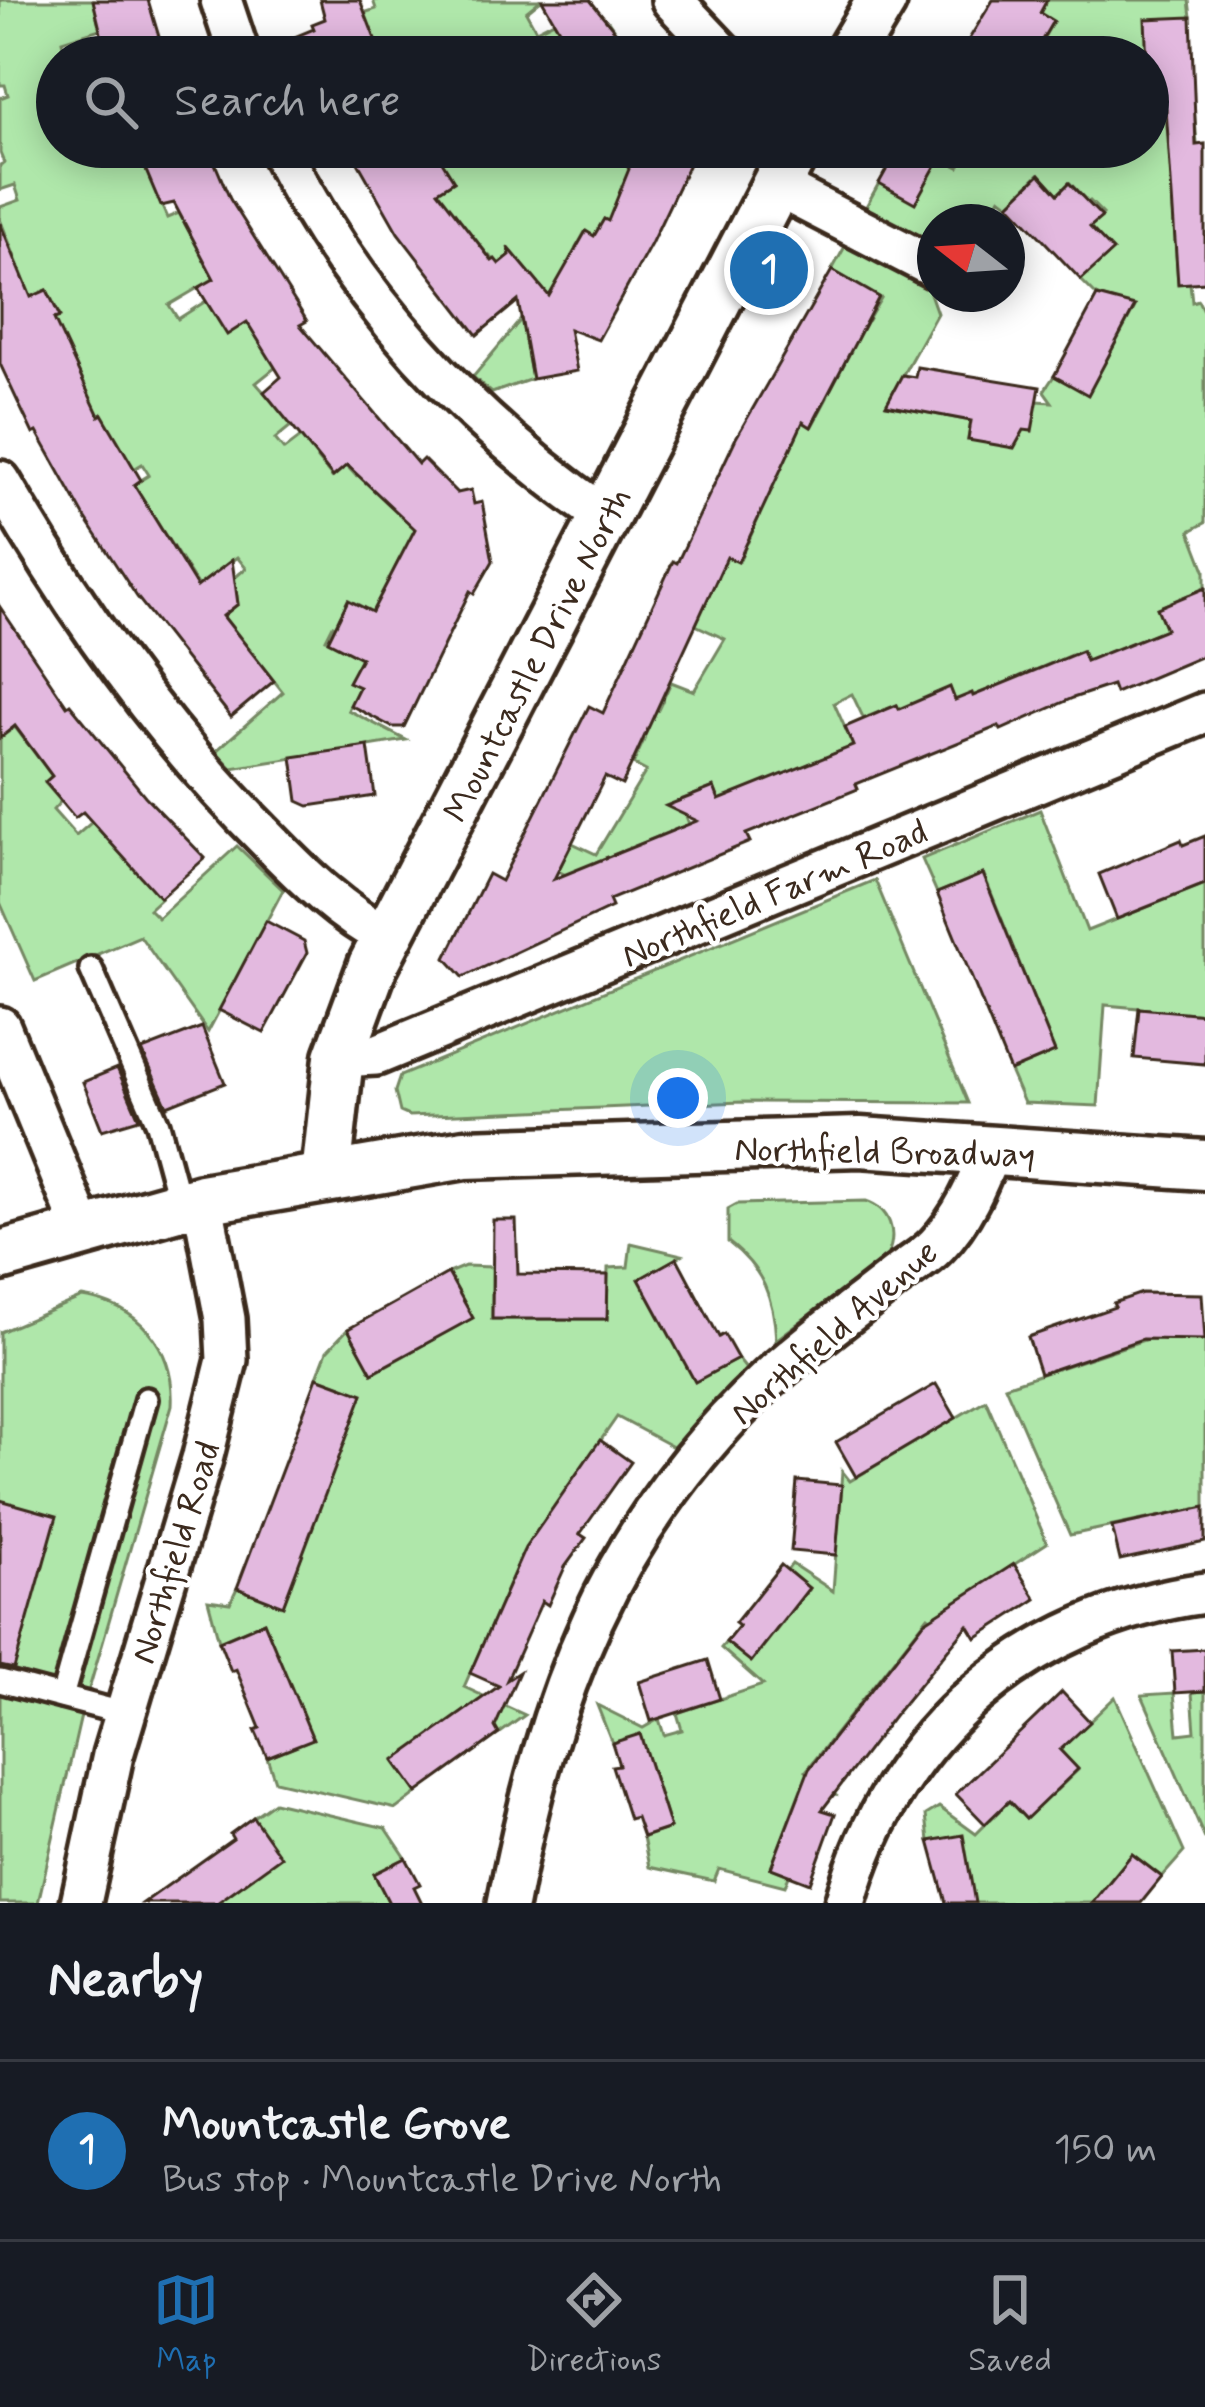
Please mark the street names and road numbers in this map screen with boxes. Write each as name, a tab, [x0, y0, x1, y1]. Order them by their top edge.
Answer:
street label: Mountcastle Drive North	[434, 480, 644, 831]
street label: Northfield Farm Road	[615, 810, 935, 981]
street label: Northfield Broadway	[734, 1127, 1036, 1180]
street label: Northfield Avenue	[721, 1230, 949, 1437]
street label: Northfield Road	[121, 1436, 233, 1670]

